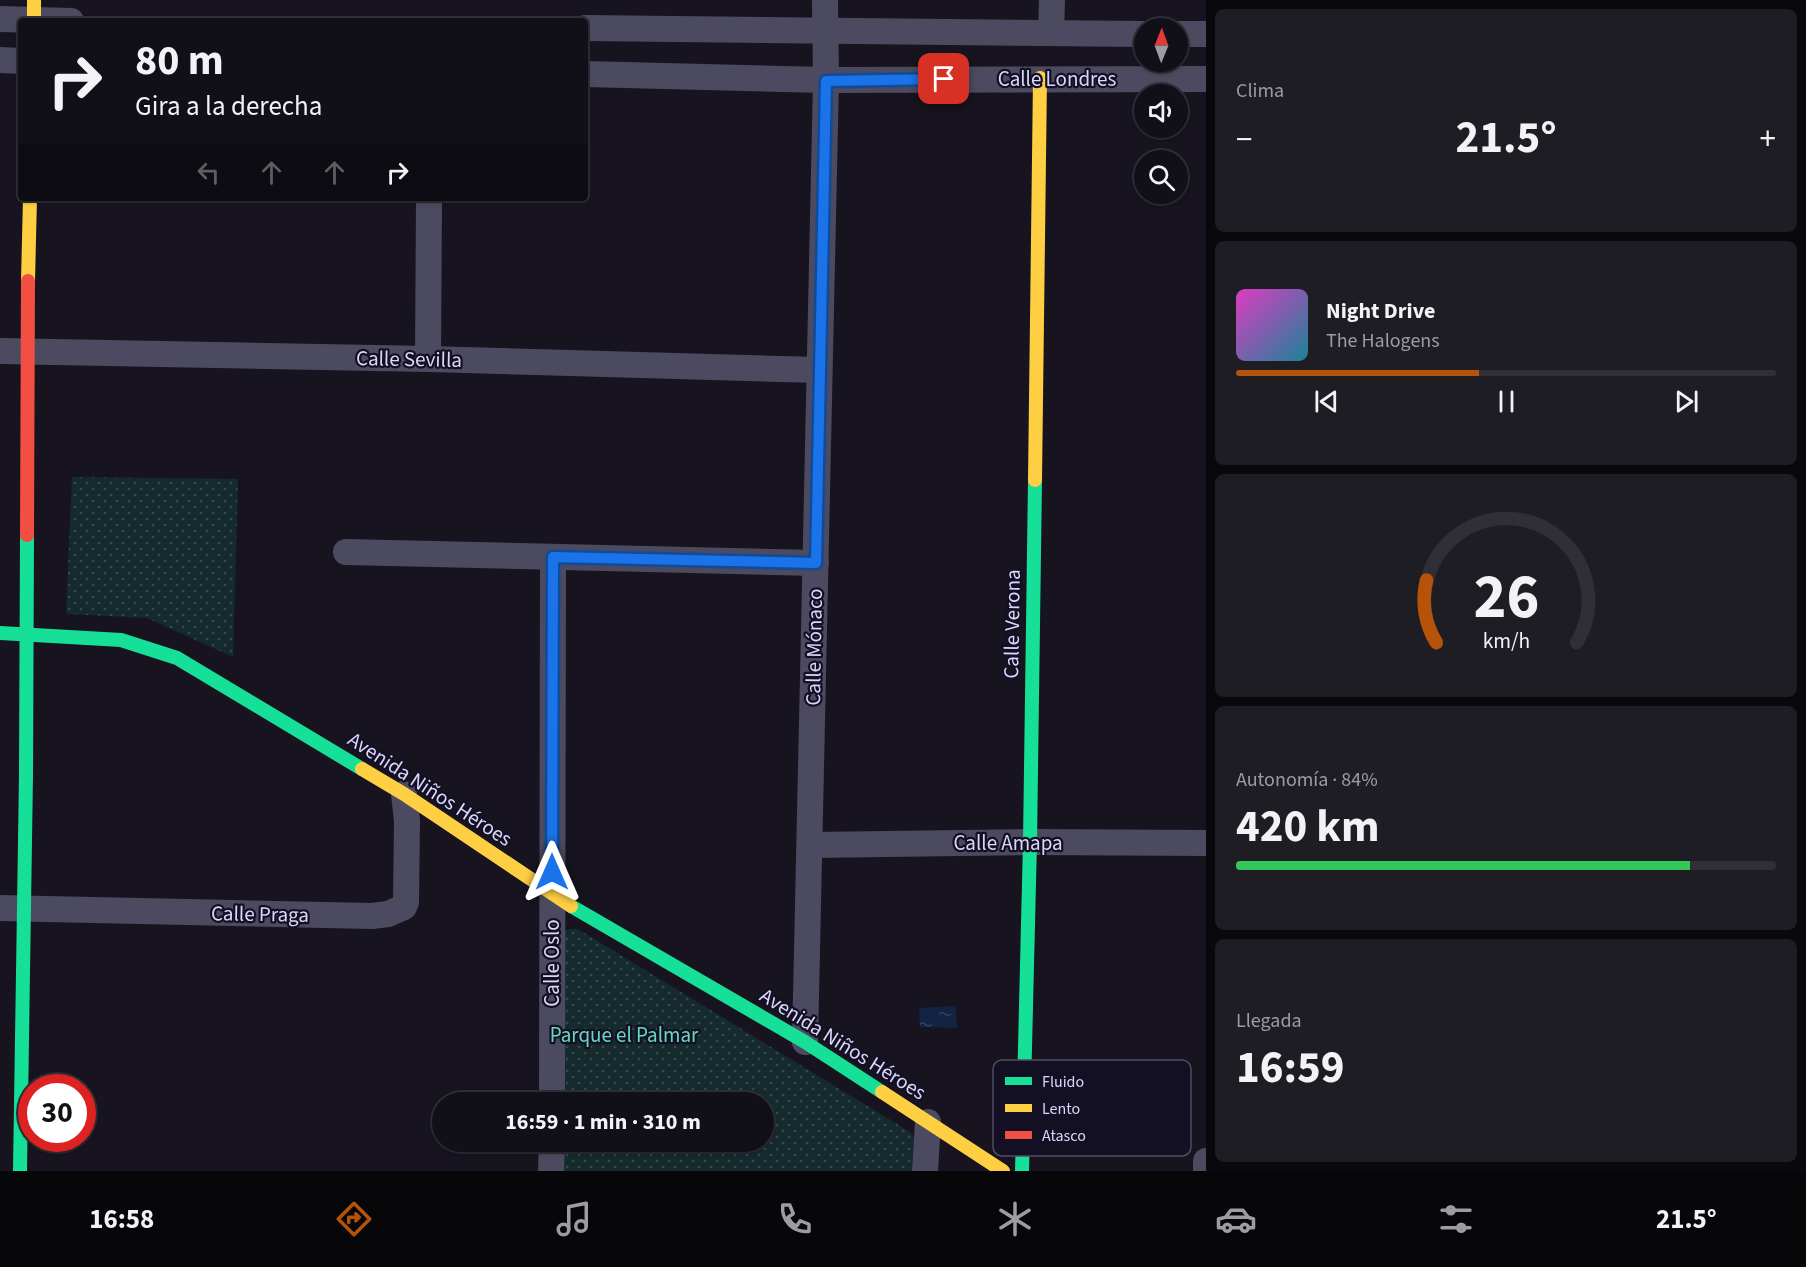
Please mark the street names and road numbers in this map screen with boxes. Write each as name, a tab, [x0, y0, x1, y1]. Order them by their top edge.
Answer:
street label: Calle Londres	[998, 64, 1117, 94]
street label: Calle Sevilla	[356, 343, 462, 375]
street label: Calle Verona	[996, 569, 1028, 679]
street label: Calle Mónaco	[798, 588, 830, 706]
street label: Avenida Niños Héroes	[342, 724, 518, 854]
street label: Calle Amapa	[953, 828, 1063, 858]
street label: Calle Praga	[211, 898, 309, 930]
street label: Calle Oslo	[537, 919, 567, 1007]
street label: Avenida Niños Héroes	[754, 981, 932, 1107]

